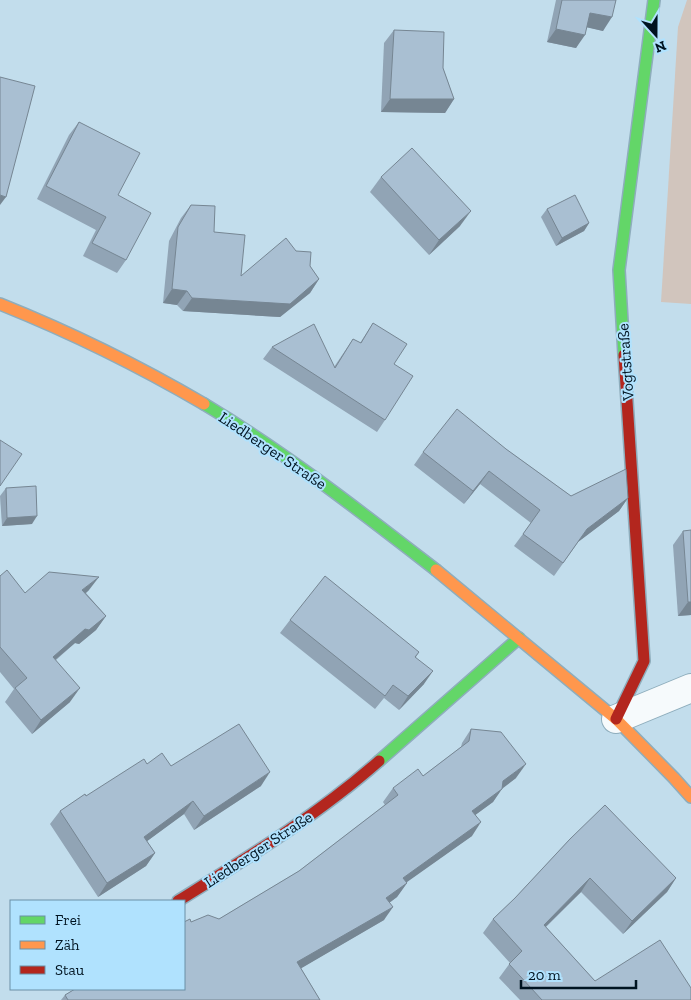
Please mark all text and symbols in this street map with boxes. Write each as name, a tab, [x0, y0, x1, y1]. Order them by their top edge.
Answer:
north arrow	[631, 10, 681, 60]
text: N	[652, 37, 668, 57]
street label: Vogtstraße	[613, 323, 638, 402]
street label: Liedberger Straße	[215, 407, 330, 493]
street label: Liedberger Straße	[200, 807, 316, 892]
legend	[10, 900, 185, 990]
text: Frei	[55, 911, 81, 929]
text: Zäh	[55, 936, 80, 954]
scale bar	[521, 958, 636, 990]
text: Stau	[55, 961, 85, 979]
text: 20 m	[528, 966, 561, 984]

